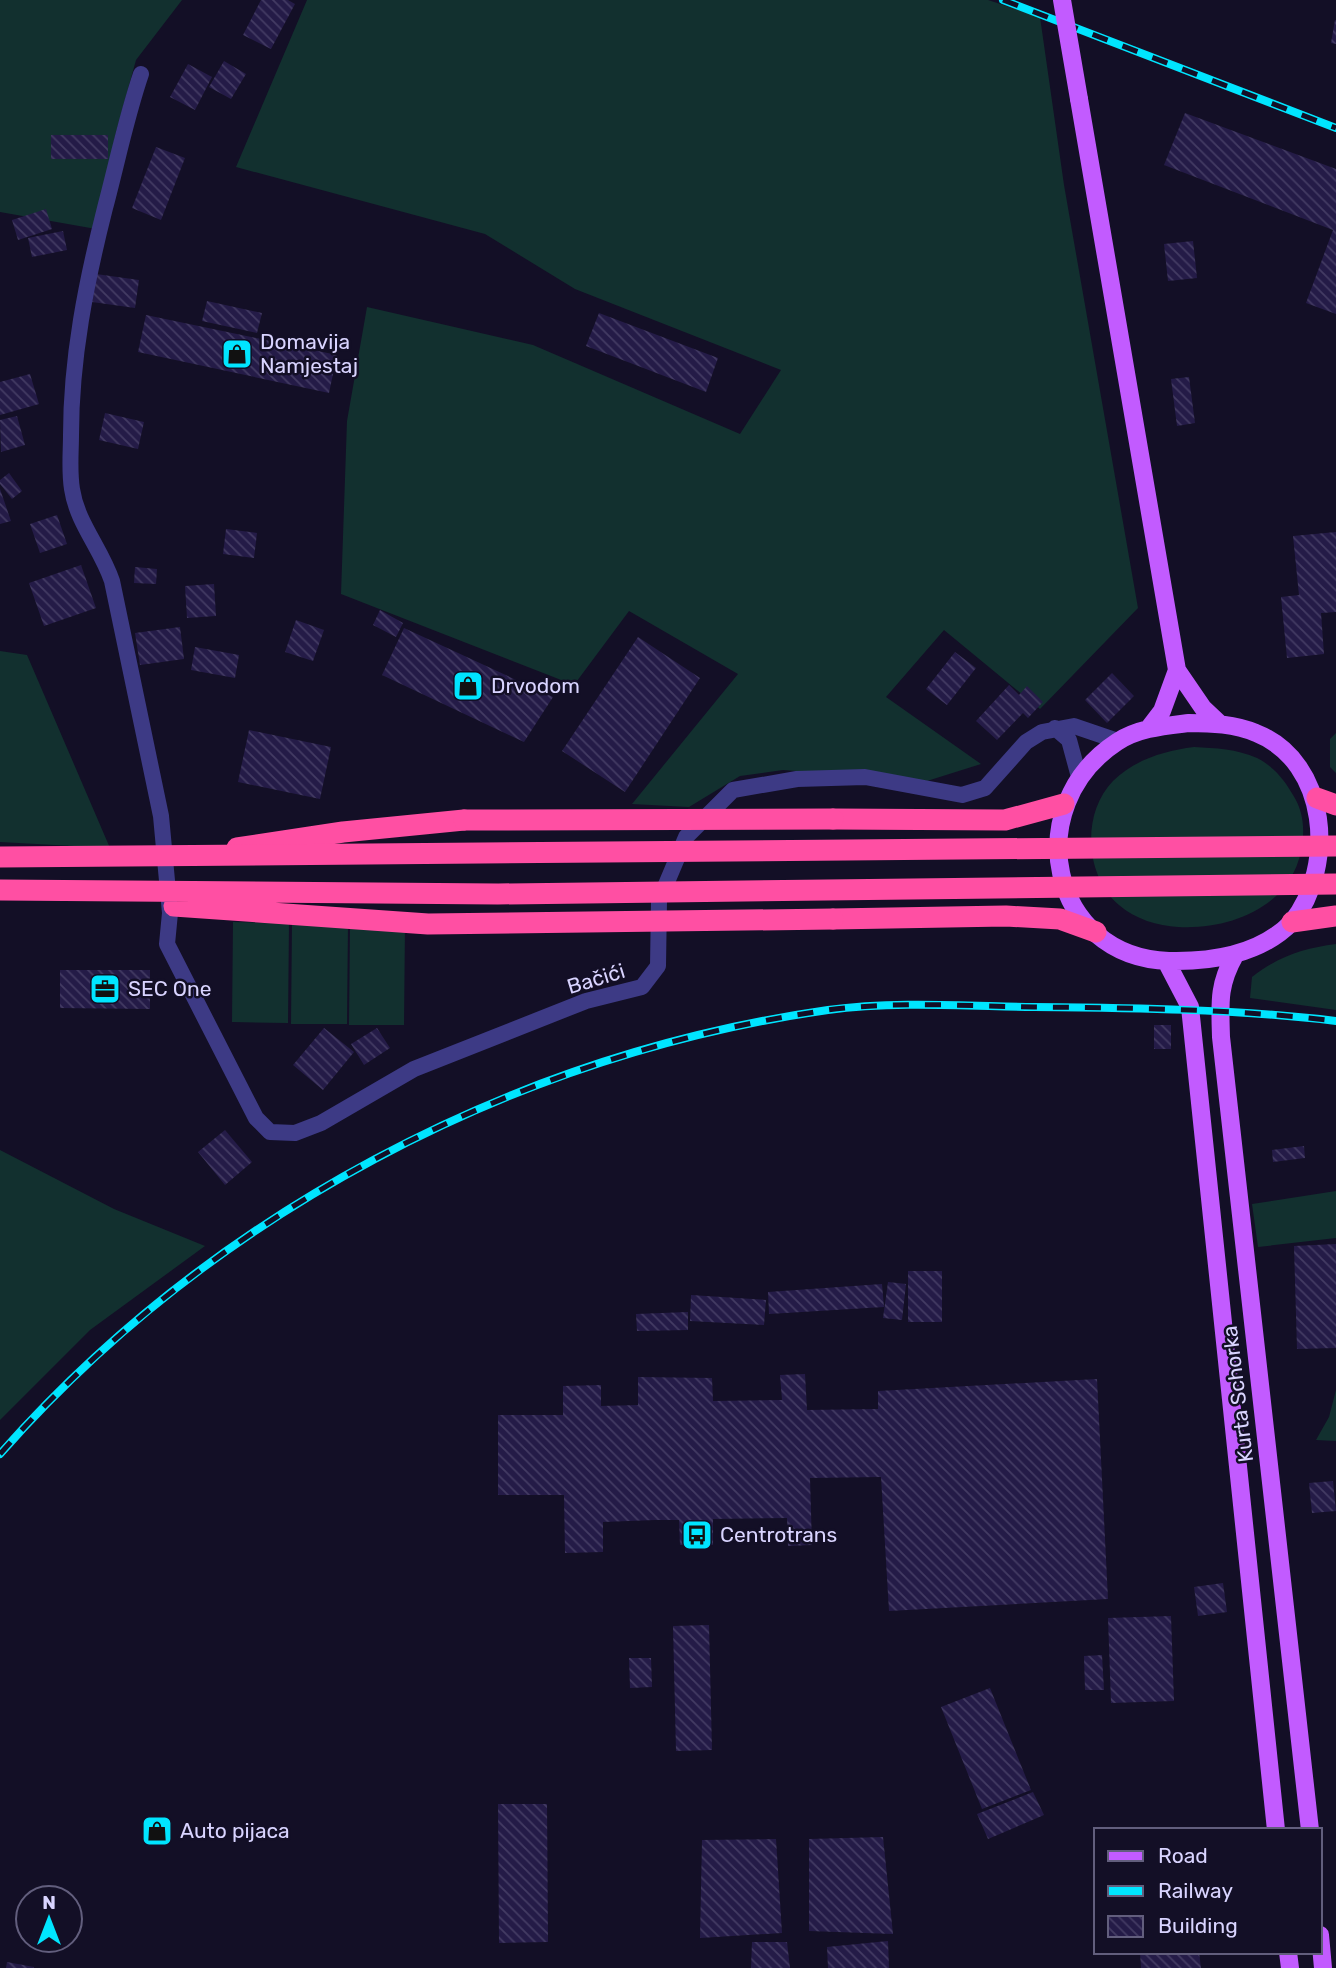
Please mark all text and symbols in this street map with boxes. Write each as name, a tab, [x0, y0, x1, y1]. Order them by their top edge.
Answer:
place label: Domavija Namjestaj	[260, 329, 358, 378]
shop icon: Domavija Namjestaj	[220, 337, 254, 371]
shop icon: Drvodom	[451, 669, 485, 703]
place label: Drvodom	[491, 673, 580, 698]
street label: Bačići	[564, 958, 628, 999]
office icon: SEC One	[88, 972, 122, 1006]
place label: SEC One	[128, 976, 211, 1001]
street label: Kurta Schorka	[1217, 1324, 1258, 1464]
bus stop icon: Centrotrans	[680, 1518, 714, 1552]
place label: Centrotrans	[720, 1522, 837, 1547]
shop icon: Auto pijaca	[140, 1814, 174, 1848]
place label: Auto pijaca	[180, 1818, 290, 1843]
legend	[1094, 1828, 1322, 1954]
text: Road	[1158, 1843, 1208, 1868]
text: Railway	[1158, 1878, 1233, 1903]
north arrow	[14, 1884, 84, 1954]
text: N	[42, 1891, 56, 1914]
text: Building	[1158, 1913, 1238, 1938]

